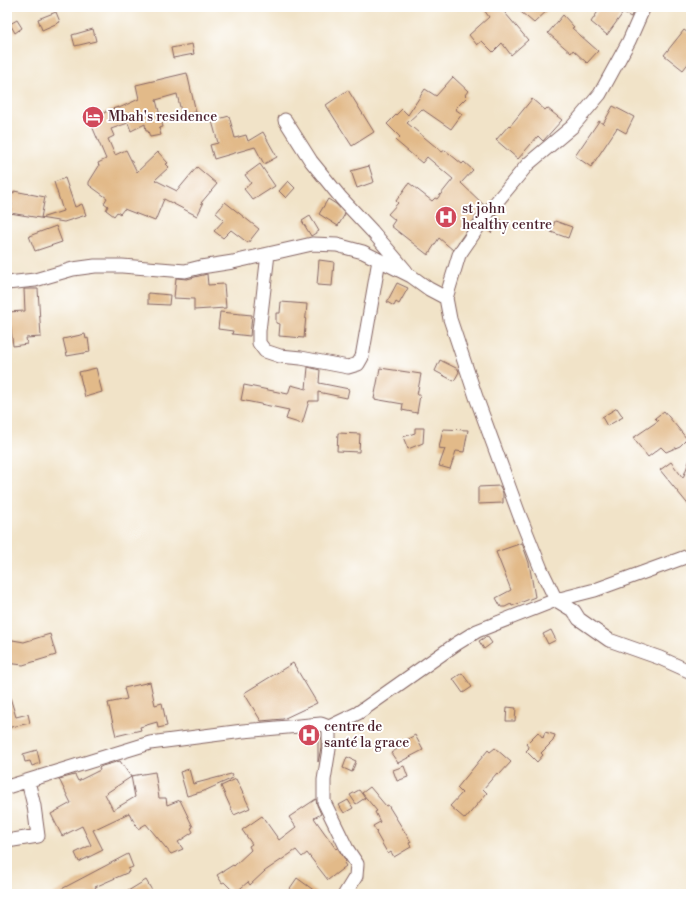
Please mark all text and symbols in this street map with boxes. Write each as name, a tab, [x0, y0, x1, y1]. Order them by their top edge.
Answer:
hotel icon: Mbah's residence	[80, 104, 106, 130]
place label: Mbah's residence	[108, 108, 217, 126]
place label: st john healthy centre	[462, 200, 552, 234]
hospital icon: st john healthy centre	[433, 204, 459, 230]
place label: centre de santé la grace	[324, 718, 409, 752]
hospital icon: centre de santé la grace	[296, 722, 322, 748]

